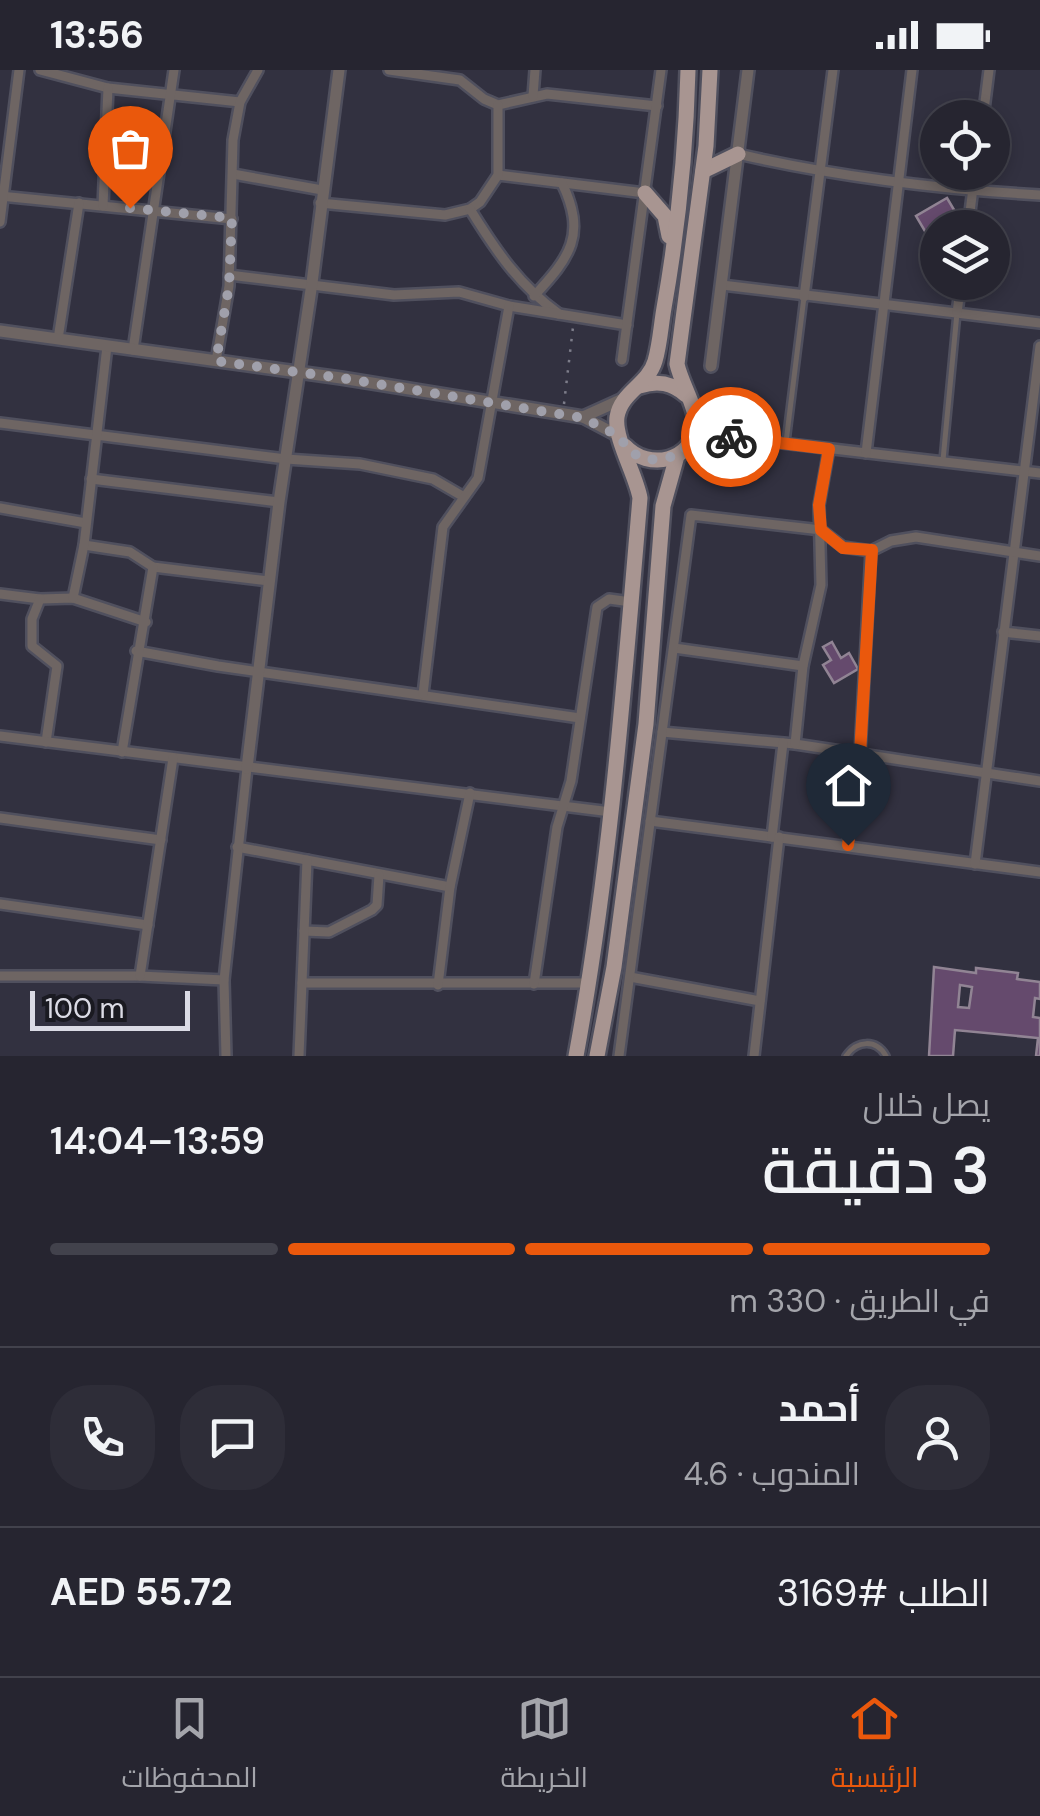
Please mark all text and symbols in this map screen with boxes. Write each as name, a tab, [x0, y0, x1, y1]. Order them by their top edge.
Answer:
text: 13:56	[50, 10, 144, 60]
map controls	[920, 100, 1010, 300]
button: locate	[920, 100, 1010, 190]
pin	[88, 106, 173, 209]
icon: bag	[103, 121, 158, 176]
button: layers	[920, 210, 1010, 300]
courier	[681, 387, 781, 487]
icon: bike	[704, 410, 759, 465]
pin	[806, 743, 891, 846]
icon: home	[821, 758, 876, 813]
scale bar	[30, 986, 190, 1030]
text: 100 m	[45, 990, 124, 1027]
text: يصل خلال	[863, 1084, 990, 1126]
text: 13:59–14:04	[50, 1116, 265, 1166]
text: 3 دقيقة	[762, 1129, 990, 1213]
text: في الطريق · 330 m	[729, 1280, 990, 1322]
text: أحمد	[779, 1383, 860, 1433]
button: phone	[50, 1385, 155, 1490]
button: chat	[180, 1385, 285, 1490]
button: person	[885, 1385, 990, 1490]
text: المندوب · 4.6	[683, 1453, 860, 1495]
text: AED 55.72	[50, 1567, 233, 1617]
text: الطلب #3169	[777, 1568, 990, 1618]
tab: المحفوظات	[121, 1691, 258, 1803]
tab: الخريطة	[501, 1691, 588, 1803]
tab: الرئيسية	[831, 1691, 919, 1803]

